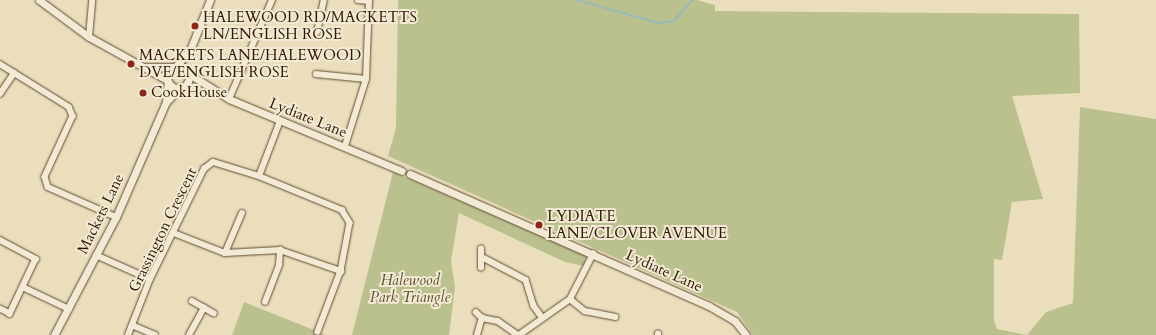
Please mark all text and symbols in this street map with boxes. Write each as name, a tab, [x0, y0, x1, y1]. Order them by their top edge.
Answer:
place label: HALEWOOD RD/MACKETTS LN/ENGLISH ROSE	[203, 8, 417, 43]
marker: HALEWOOD RD/MACKETTS LN/ENGLISH ROSE	[190, 21, 200, 31]
place label: MACKETS LANE/HALEWOOD DVE/ENGLISH ROSE	[139, 46, 361, 81]
marker: MACKETS LANE/HALEWOOD DVE/ENGLISH ROSE	[126, 59, 136, 69]
place label: CookHouse	[151, 84, 227, 102]
marker: CookHouse	[138, 88, 148, 98]
street label: Lydiate Lane	[267, 94, 349, 142]
street label: Grassington Crescent	[125, 165, 201, 295]
street label: Mackets Lane	[74, 171, 128, 257]
place label: LYDIATE LANE/CLOVER AVENUE	[547, 207, 727, 242]
marker: LYDIATE LANE/CLOVER AVENUE	[534, 220, 544, 230]
street label: Lydiate Lane	[623, 246, 705, 296]
park label: Halewood Park Triangle	[370, 271, 450, 306]

